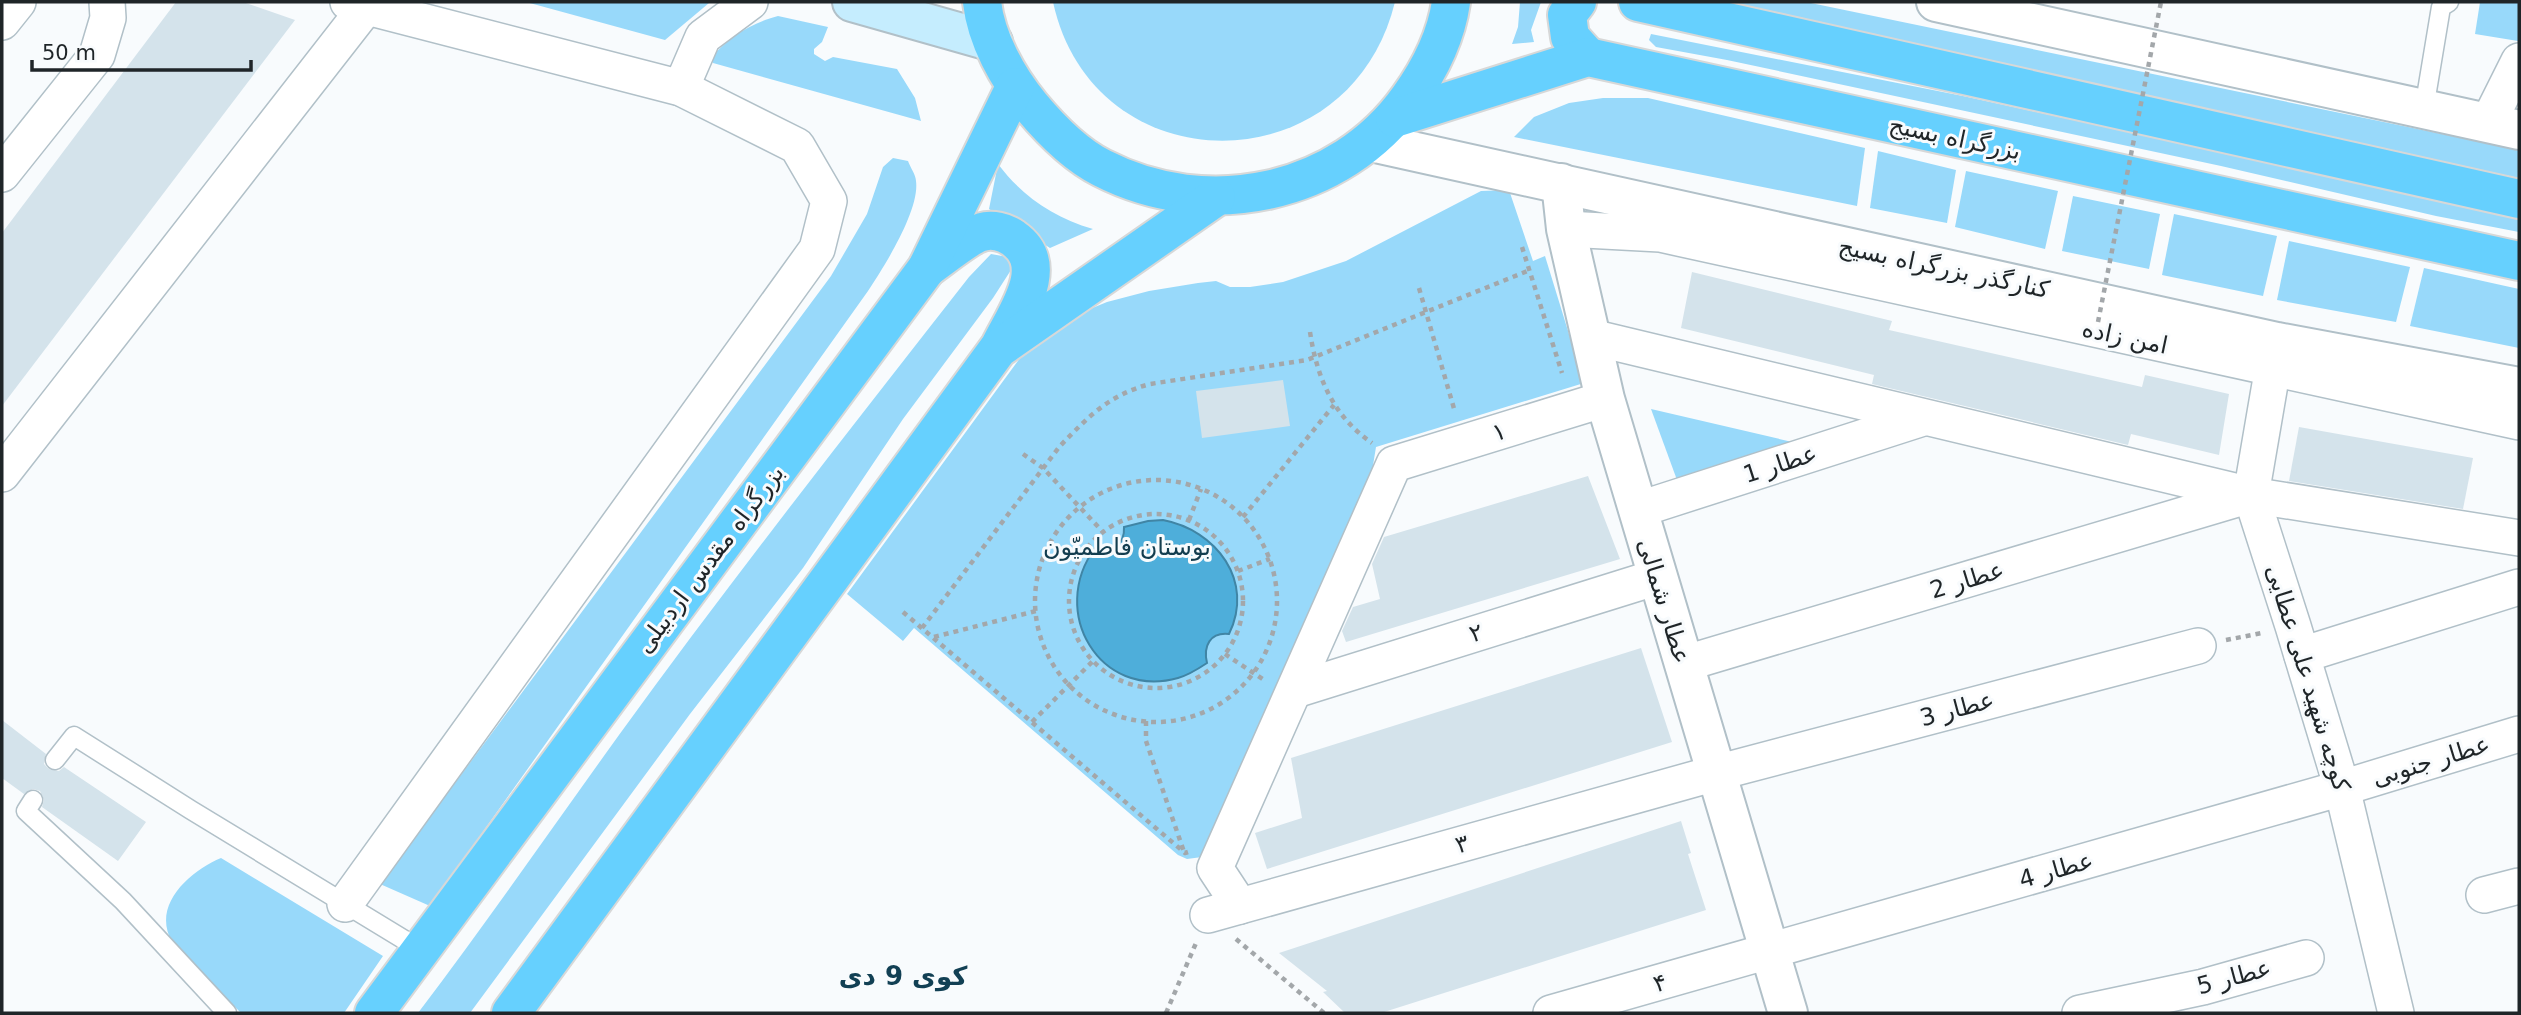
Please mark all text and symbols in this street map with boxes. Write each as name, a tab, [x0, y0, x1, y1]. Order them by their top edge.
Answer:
scale bar	[32, 28, 250, 72]
text: 50 m	[42, 41, 96, 65]
street label: بزرگراه بسیج	[1887, 110, 2023, 166]
street label: کنارگذر بزرگراه بسیج	[1836, 232, 2052, 304]
street label: امن زاده	[2080, 314, 2170, 360]
street label: ۱	[1489, 417, 1509, 447]
street label: عطار 1	[1740, 439, 1820, 489]
street label: بزرگراه مقدس اردبیلی	[630, 459, 790, 659]
park label: بوستان فاطمیّون	[1043, 533, 1211, 561]
street label: عطار شمالی	[1632, 535, 1696, 667]
street label: عطار 2	[1927, 556, 2007, 604]
street label: کوچه شهید علی عطایی	[2260, 561, 2356, 795]
street label: ۲	[1466, 618, 1486, 648]
street label: عطار 3	[1917, 686, 1997, 732]
street label: عطار جنوبی	[2369, 730, 2493, 792]
street label: ۳	[1452, 829, 1472, 859]
street label: عطار 4	[2016, 846, 2096, 894]
street label: عطار 5	[2194, 954, 2274, 1000]
district label: کوی 9 دی	[839, 961, 968, 992]
street label: ۴	[1650, 968, 1670, 998]

